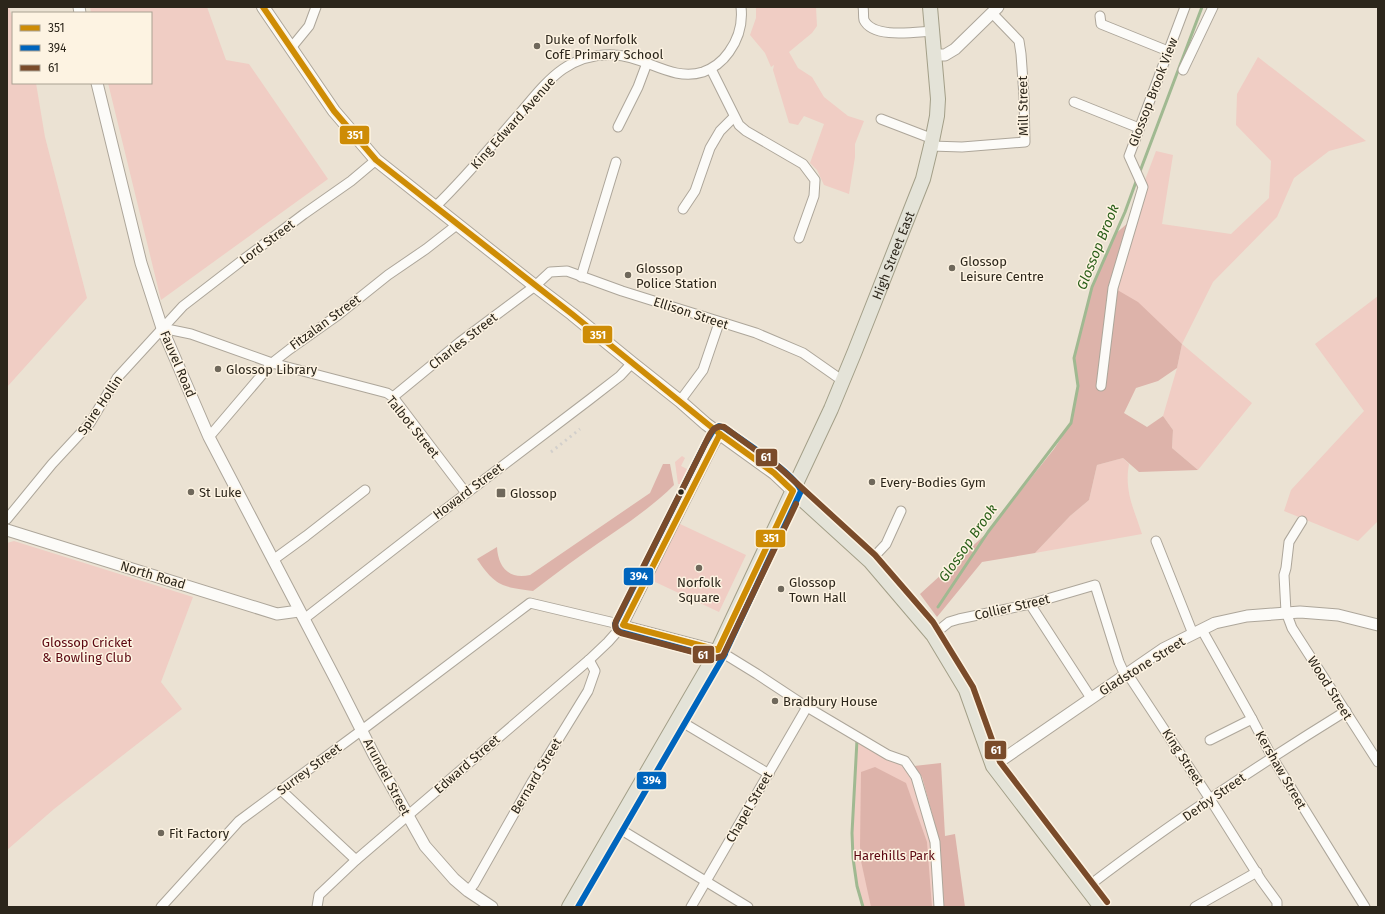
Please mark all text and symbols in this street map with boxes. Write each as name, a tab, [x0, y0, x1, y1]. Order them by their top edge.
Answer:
legend	[12, 12, 152, 84]
text: 351	[48, 21, 65, 35]
place label: Duke of Norfolk CofE Primary School	[545, 32, 664, 62]
street label: Glossop Brook View	[1125, 35, 1181, 149]
text: 394	[48, 41, 67, 55]
marker: Duke of Norfolk CofE Primary School	[532, 41, 542, 51]
text: 61	[48, 61, 59, 75]
street label: King Edward Avenue	[468, 74, 558, 172]
street label: Mill Street	[1015, 76, 1031, 136]
line badge: 351	[339, 125, 370, 145]
text: 351	[346, 129, 363, 142]
water label: Glossop Brook	[1073, 201, 1123, 292]
street label: High Street East	[869, 209, 917, 302]
street label: Lord Street	[237, 216, 298, 268]
place label: Glossop Leisure Centre	[960, 254, 1044, 284]
place label: Glossop Police Station	[636, 261, 717, 291]
marker: Glossop Leisure Centre	[947, 263, 957, 273]
marker: Glossop Police Station	[623, 270, 633, 280]
street label: Fitzalan Street	[287, 291, 364, 353]
street label: Ellison Street	[652, 294, 731, 332]
street label: Charles Street	[426, 310, 500, 372]
line badge: 351	[582, 325, 613, 344]
street label: Fauvel Road	[157, 328, 199, 400]
text: 351	[589, 329, 606, 342]
place label: Glossop Library	[226, 362, 318, 377]
marker: Glossop Library	[213, 364, 223, 374]
street label: Spire Hollin	[74, 372, 126, 438]
street label: Talbot Street	[383, 393, 443, 461]
line badge: 61	[755, 448, 778, 467]
text: 61	[761, 451, 771, 464]
street label: Howard Street	[430, 460, 506, 522]
place label: Every-Bodies Gym	[880, 475, 986, 490]
marker: Every-Bodies Gym	[867, 477, 877, 487]
place label: St Luke	[199, 485, 242, 500]
place label: Glossop	[510, 486, 557, 501]
marker: St Luke	[186, 487, 196, 497]
marker: Glossop	[495, 487, 507, 499]
unlabelled marker	[676, 487, 686, 497]
water label: Glossop Brook	[935, 501, 1001, 585]
line badge: 351	[755, 529, 786, 548]
text: 351	[762, 532, 779, 545]
street label: North Road	[119, 558, 187, 592]
marker: Norfolk Square	[694, 563, 704, 573]
line badge: 394	[623, 567, 654, 586]
text: 394	[629, 570, 648, 583]
place label: Norfolk Square	[677, 575, 721, 605]
place label: Glossop Town Hall	[789, 575, 847, 605]
marker: Glossop Town Hall	[776, 584, 786, 594]
street label: Collier Street	[973, 591, 1051, 623]
street label: Gladstone Street	[1096, 633, 1188, 698]
park label: Glossop Cricket & Bowling Club	[42, 635, 133, 665]
line badge: 61	[692, 645, 715, 664]
text: 61	[698, 649, 708, 662]
street label: Wood Street	[1304, 653, 1356, 723]
place label: Bradbury House	[783, 694, 878, 709]
marker: Bradbury House	[770, 696, 780, 706]
street label: King Street	[1159, 726, 1207, 788]
street label: Kershaw Street	[1252, 728, 1310, 812]
street label: Edward Street	[431, 731, 503, 797]
street label: Bernard Street	[507, 735, 565, 817]
street label: Arundel Street	[360, 736, 414, 818]
street label: Surrey Street	[274, 740, 344, 798]
line badge: 61	[984, 740, 1007, 760]
text: 61	[991, 744, 1001, 757]
street label: Chapel Street	[723, 769, 775, 845]
street label: Derby Street	[1180, 770, 1249, 824]
line badge: 394	[636, 771, 667, 790]
text: 394	[642, 774, 661, 787]
place label: Fit Factory	[169, 826, 230, 841]
marker: Fit Factory	[156, 828, 166, 838]
park label: Harehills Park	[853, 848, 935, 863]

